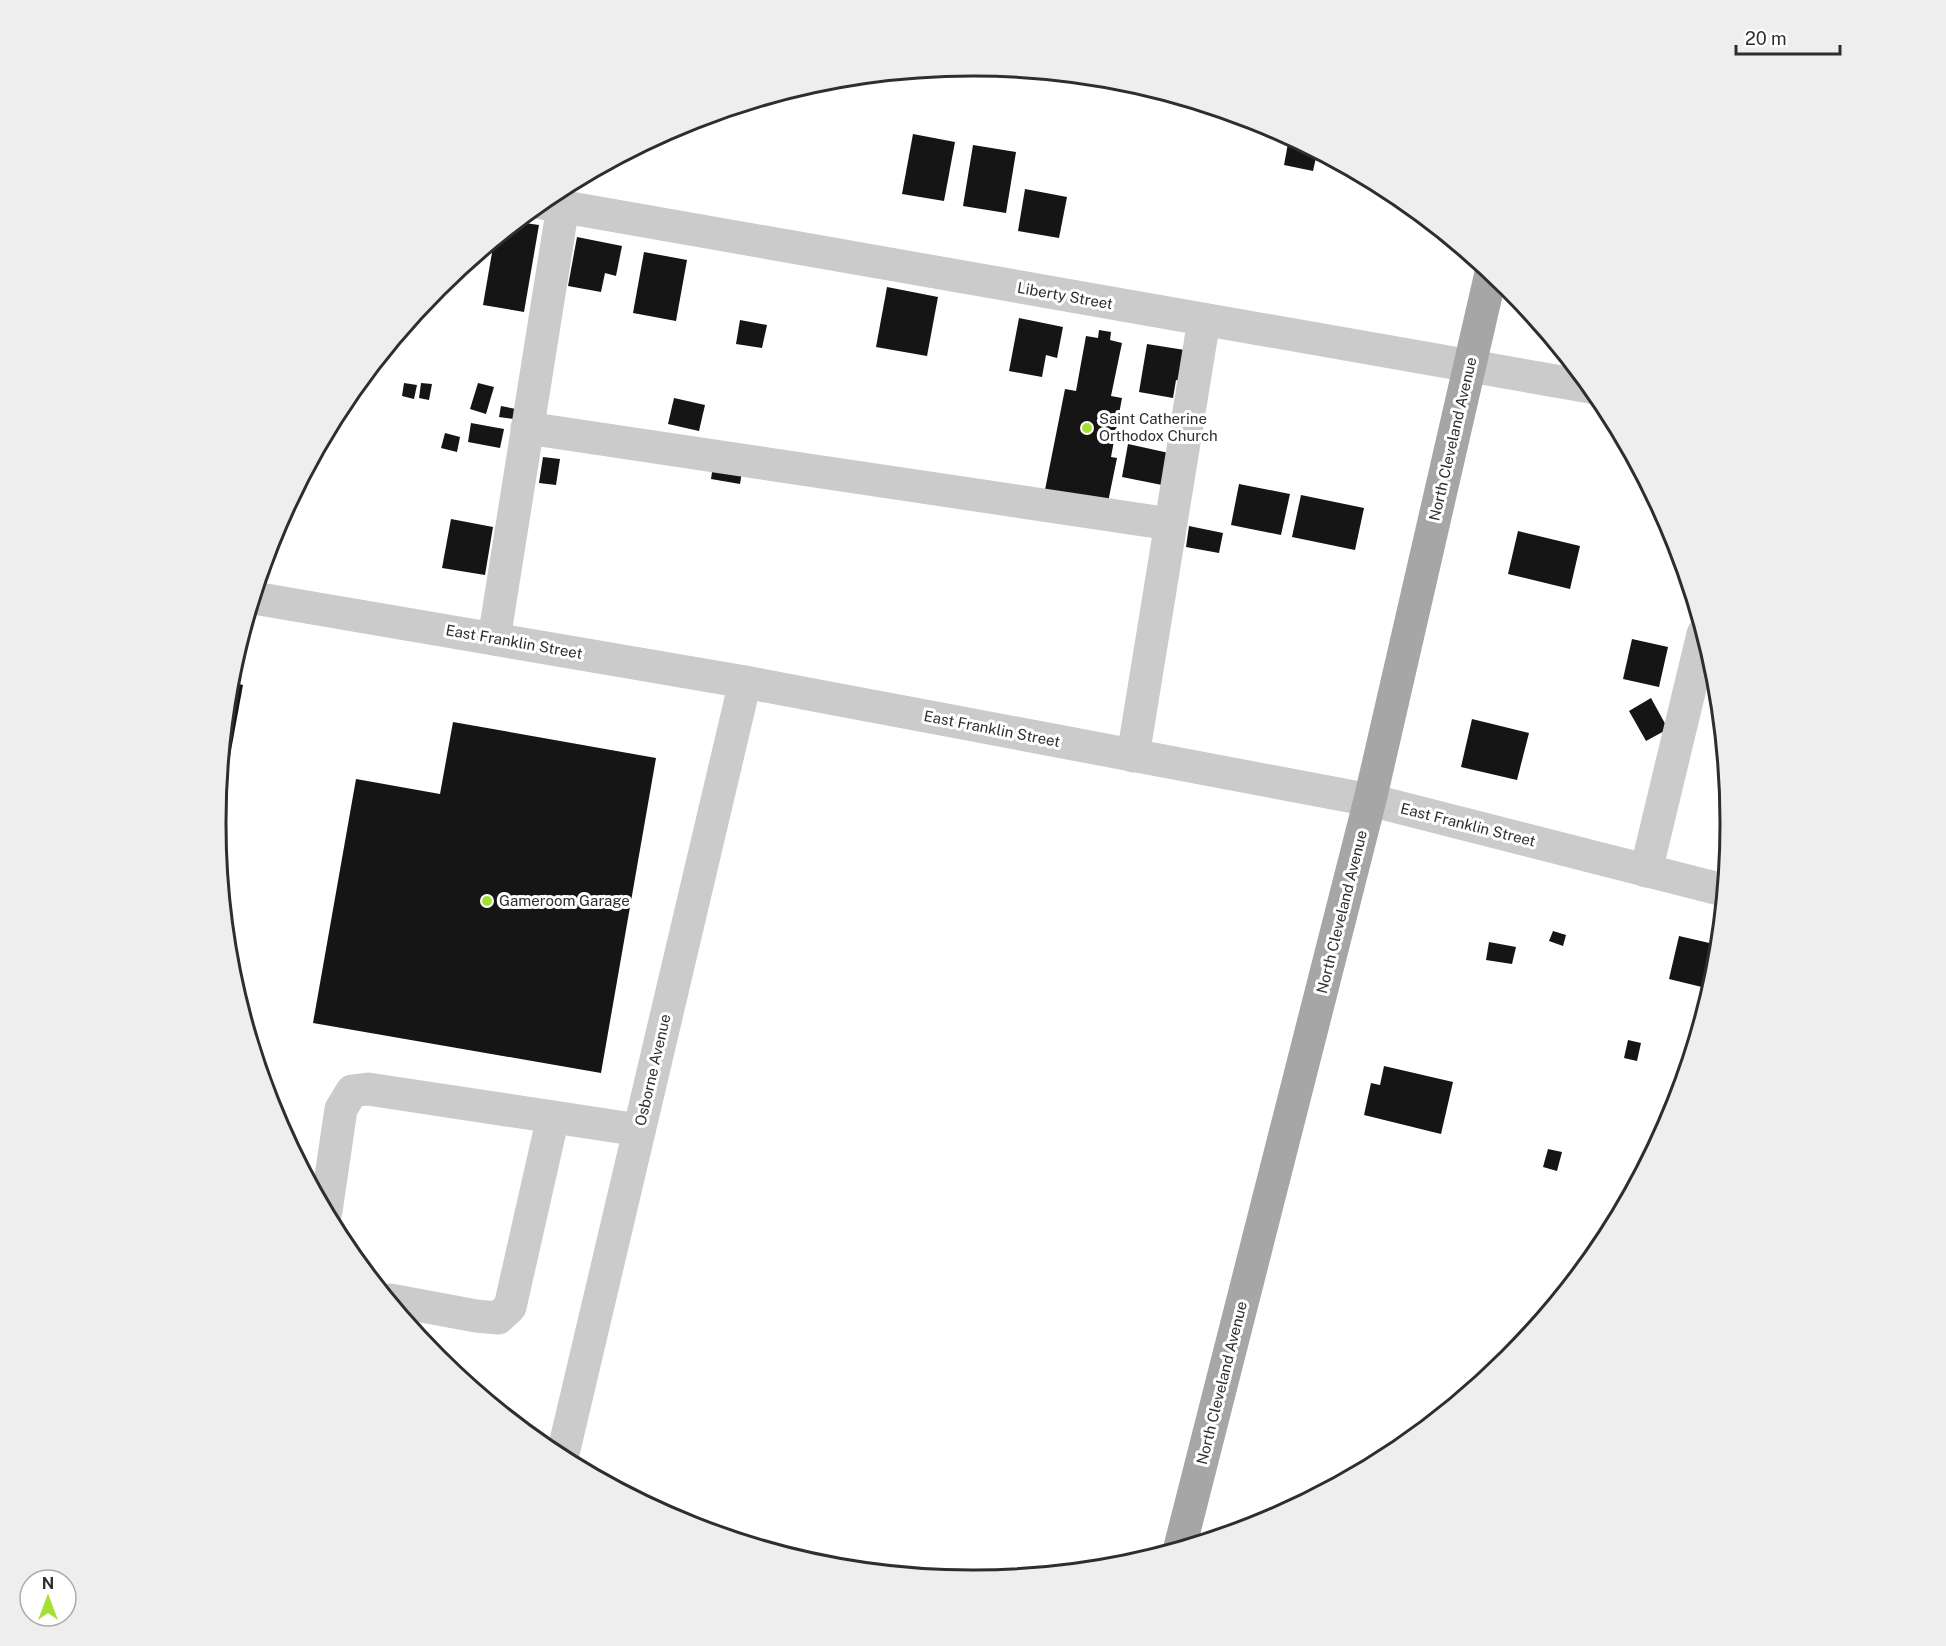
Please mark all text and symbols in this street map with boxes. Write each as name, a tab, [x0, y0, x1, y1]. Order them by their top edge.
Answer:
scale bar	[1736, 18, 1840, 56]
text: 20 m	[1745, 28, 1787, 49]
street label: Liberty Street	[1016, 279, 1114, 312]
street label: North Cleveland Avenue	[1425, 355, 1480, 523]
place label: Saint Catherine Orthodox Church	[1099, 410, 1218, 444]
marker: Saint Catherine Orthodox Church	[1080, 421, 1094, 435]
street label: East Franklin Street	[444, 621, 584, 662]
street label: East Franklin Street	[922, 707, 1062, 750]
street label: East Franklin Street	[1399, 800, 1538, 850]
street label: North Cleveland Avenue	[1313, 828, 1370, 995]
place label: Gameroom Garage	[499, 892, 630, 909]
marker: Gameroom Garage	[480, 894, 494, 908]
street label: Osborne Avenue	[631, 1012, 674, 1127]
street label: North Cleveland Avenue	[1193, 1299, 1250, 1466]
north arrow	[18, 1568, 78, 1628]
text: N	[42, 1574, 54, 1593]

